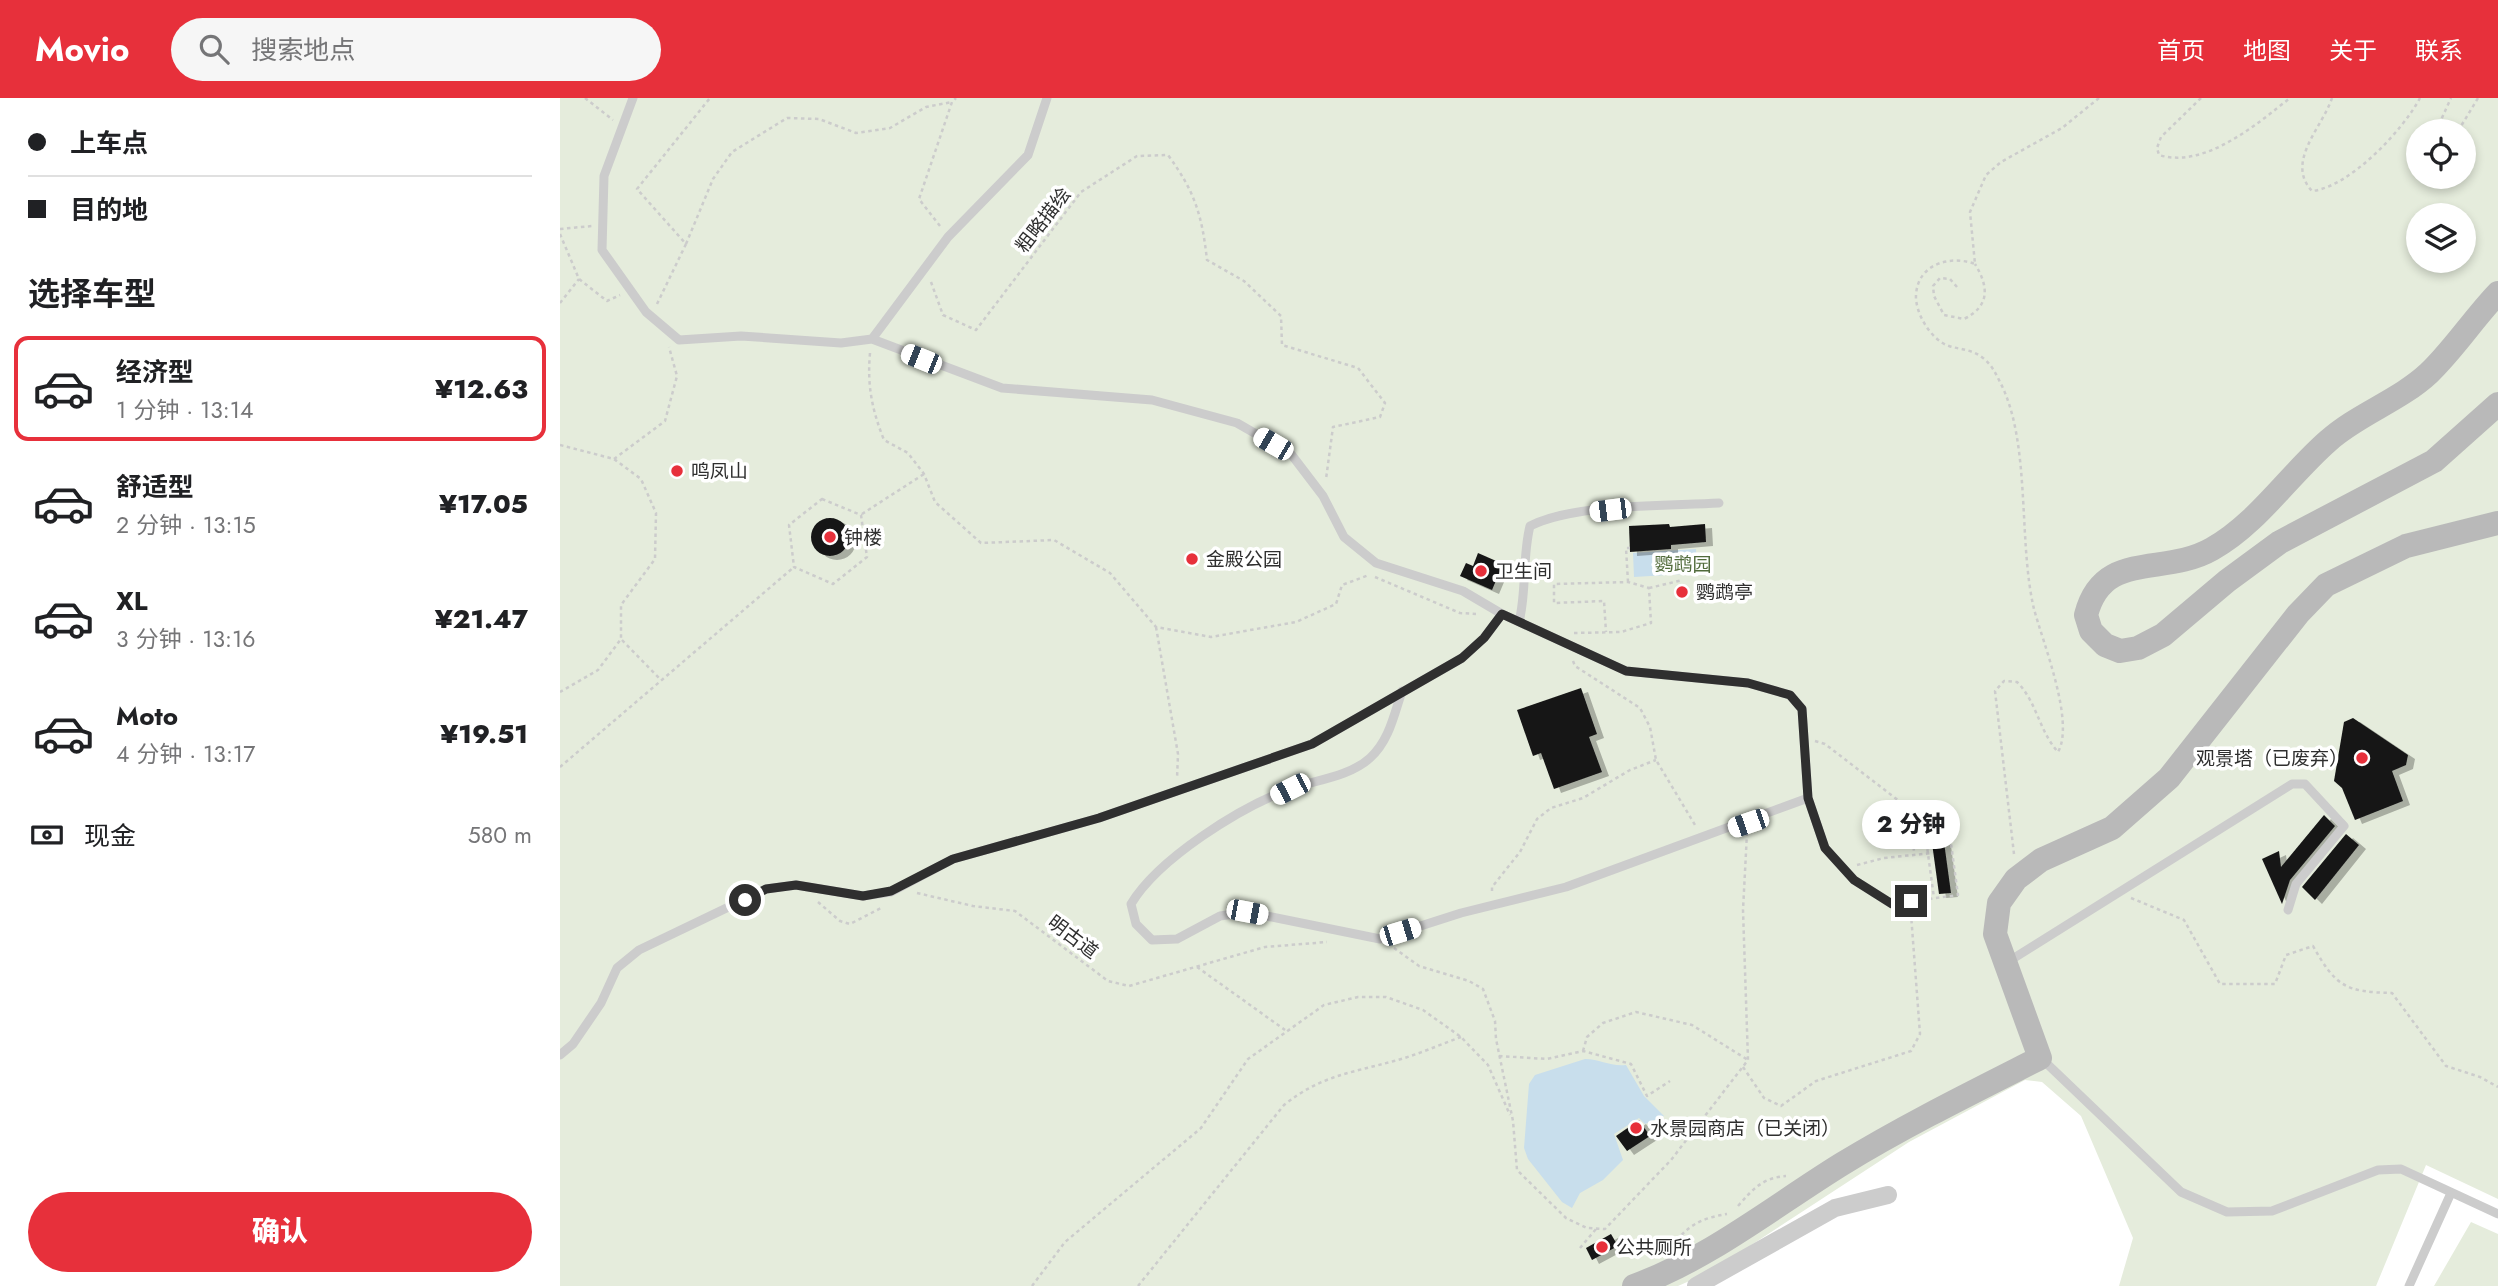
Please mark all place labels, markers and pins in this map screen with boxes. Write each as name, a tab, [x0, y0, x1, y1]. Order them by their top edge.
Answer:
place label: 鸣凤山	[691, 458, 748, 485]
marker: 鸣凤山	[669, 463, 685, 479]
place label: 钟楼	[844, 524, 882, 551]
marker: 钟楼	[822, 529, 838, 545]
place label: 金殿公园	[1206, 546, 1282, 573]
marker: 金殿公园	[1184, 551, 1200, 567]
place label: 卫生间	[1495, 558, 1552, 585]
marker: 卫生间	[1473, 563, 1489, 579]
place label: 鹦鹉亭	[1696, 579, 1753, 606]
marker: 鹦鹉亭	[1674, 584, 1690, 600]
place label: 观景塔（已废弃）	[2196, 745, 2348, 772]
marker: 观景塔（已废弃）	[2354, 750, 2370, 766]
place label: 水景园商店（已关闭）	[1650, 1115, 1840, 1142]
marker: 水景园商店（已关闭）	[1628, 1120, 1644, 1136]
place label: 公共厕所	[1616, 1234, 1692, 1261]
marker: 公共厕所	[1594, 1239, 1610, 1255]

